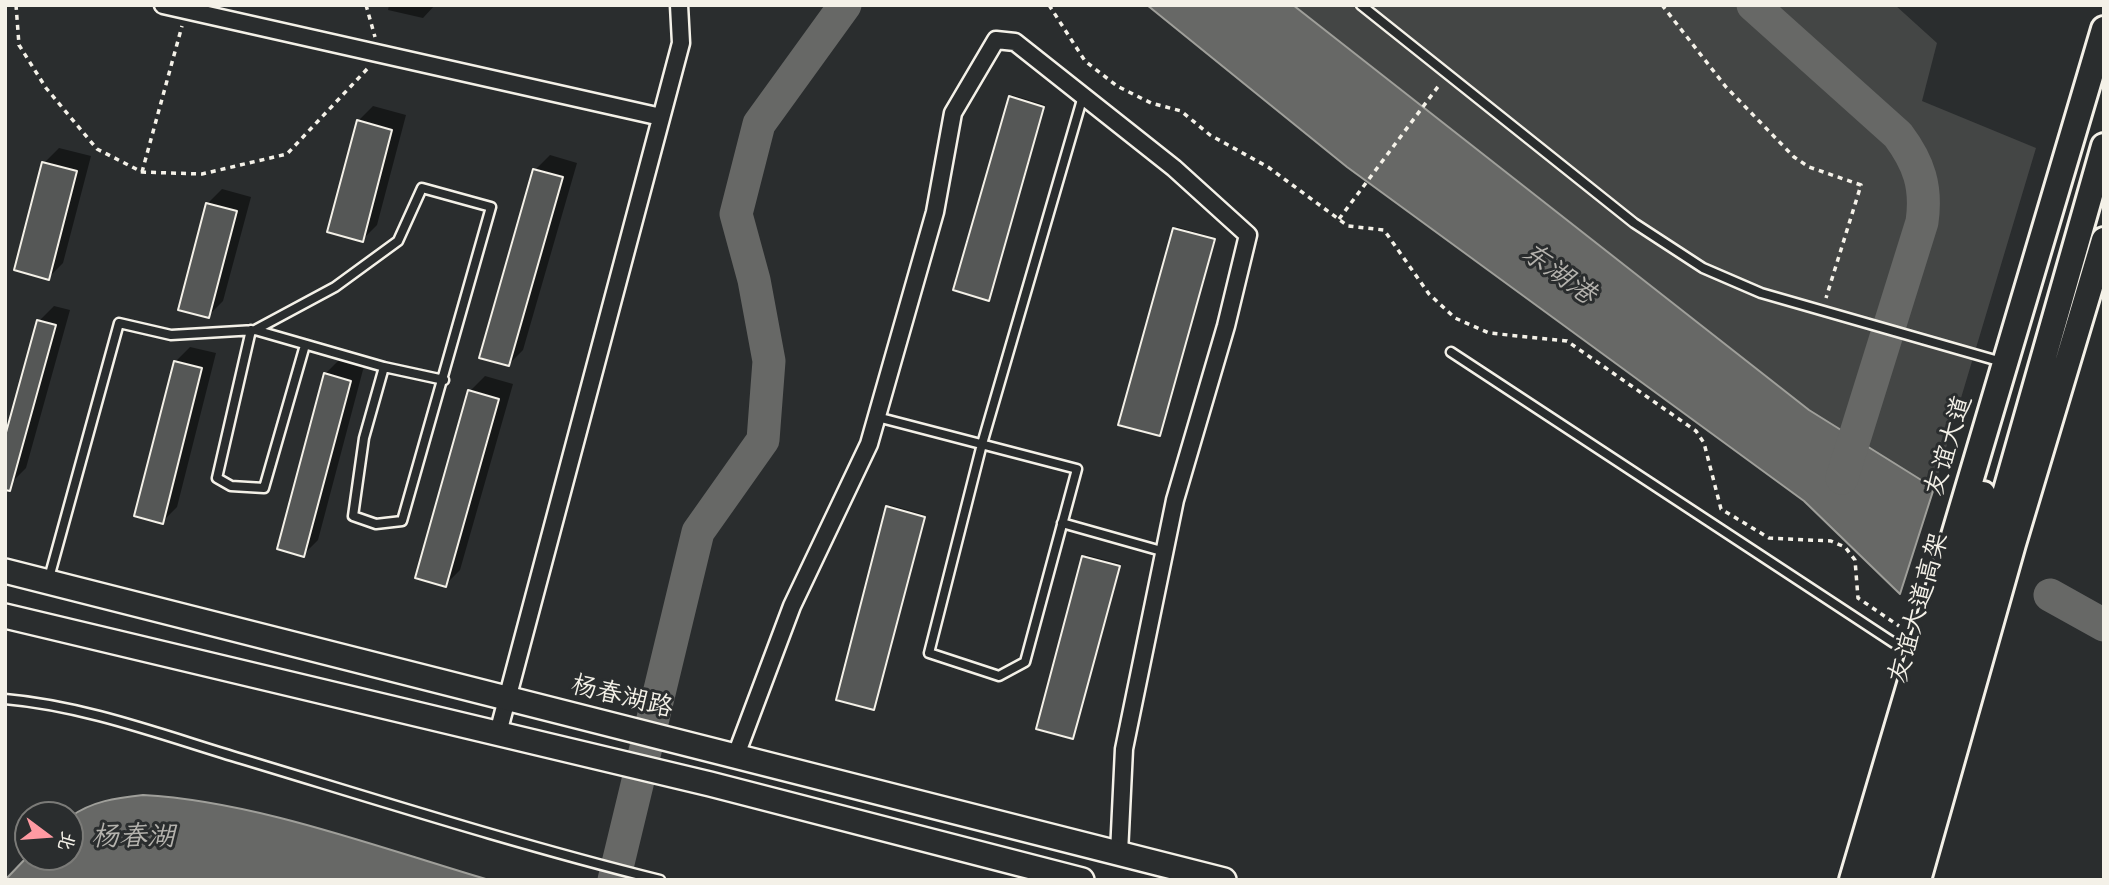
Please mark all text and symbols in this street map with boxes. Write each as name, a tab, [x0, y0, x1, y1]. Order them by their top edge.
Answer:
water label: 东湖港	[1514, 236, 1602, 312]
street label: 友谊大道	[1919, 392, 1979, 500]
street label: 友谊大道高架	[1883, 529, 1955, 687]
street label: 杨春湖路	[568, 669, 676, 725]
north arrow	[14, 801, 84, 871]
water label: 杨春湖	[91, 821, 175, 855]
text: 北	[52, 829, 82, 854]

